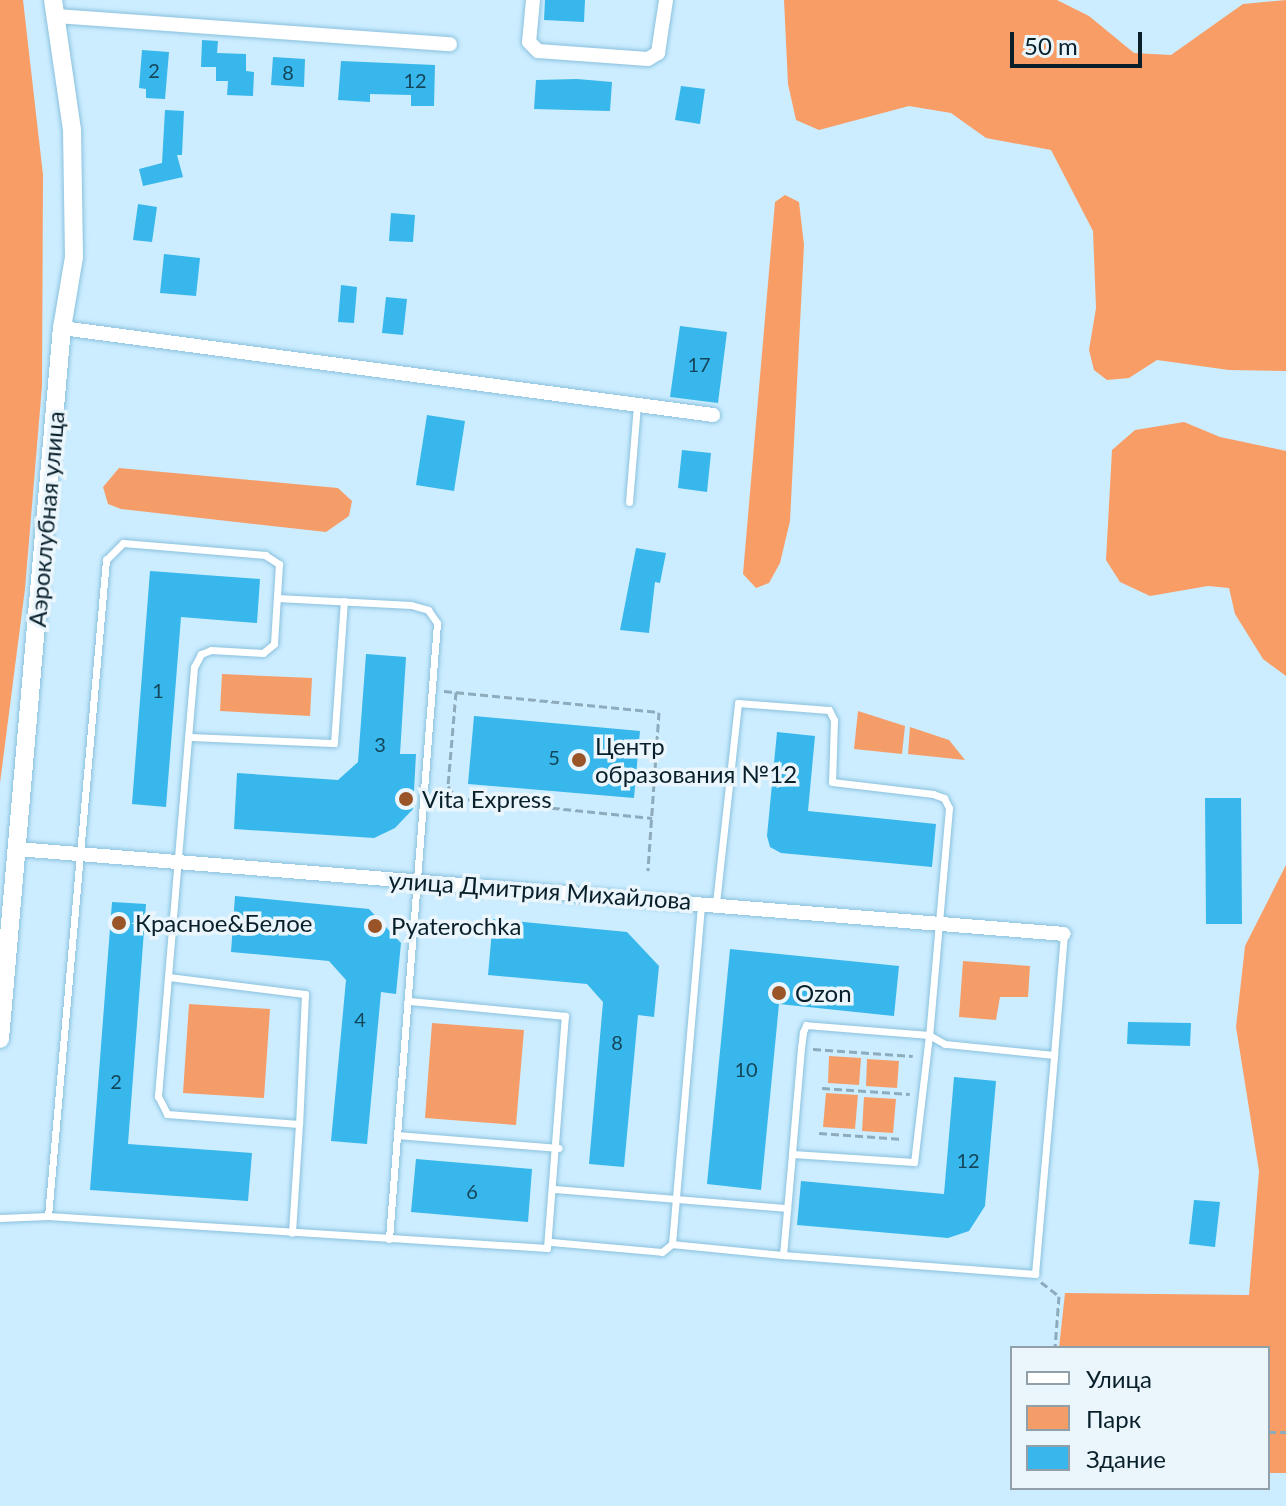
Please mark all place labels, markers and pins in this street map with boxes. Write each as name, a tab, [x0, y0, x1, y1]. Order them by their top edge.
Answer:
place label: Центр образования №12	[595, 732, 797, 788]
marker: Центр образования №12	[570, 751, 588, 769]
place label: Vita Express	[422, 785, 552, 813]
marker: Vita Express	[397, 790, 415, 808]
place label: Красное&Белое	[135, 909, 312, 937]
place label: Pyaterochka	[391, 912, 521, 940]
marker: Красное&Белое	[110, 914, 128, 932]
marker: Pyaterochka	[366, 917, 384, 935]
place label: Ozon	[795, 979, 852, 1007]
marker: Ozon	[770, 984, 788, 1002]

